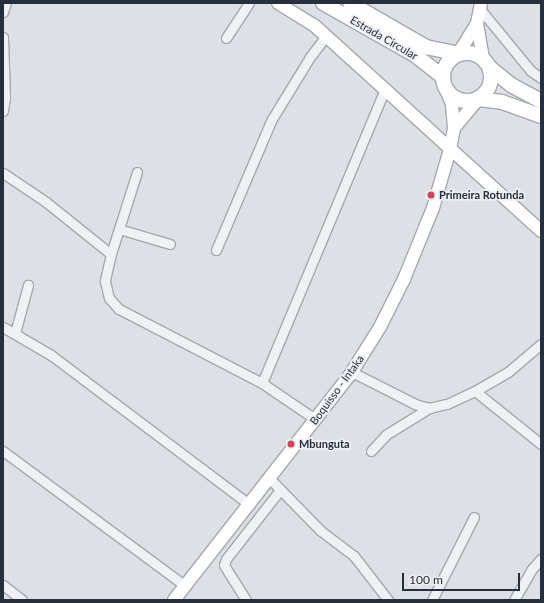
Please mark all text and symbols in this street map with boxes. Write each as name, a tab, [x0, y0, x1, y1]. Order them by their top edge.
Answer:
street label: Estrada Circular	[348, 13, 420, 63]
place label: Primeira Rotunda	[439, 188, 524, 202]
marker: Primeira Rotunda	[426, 190, 436, 200]
street label: Boquisso - Intaka	[307, 352, 367, 428]
place label: Mbunguta	[299, 437, 350, 451]
marker: Mbunguta	[286, 439, 296, 449]
scale bar	[404, 565, 522, 591]
text: 100 m	[409, 572, 443, 587]

